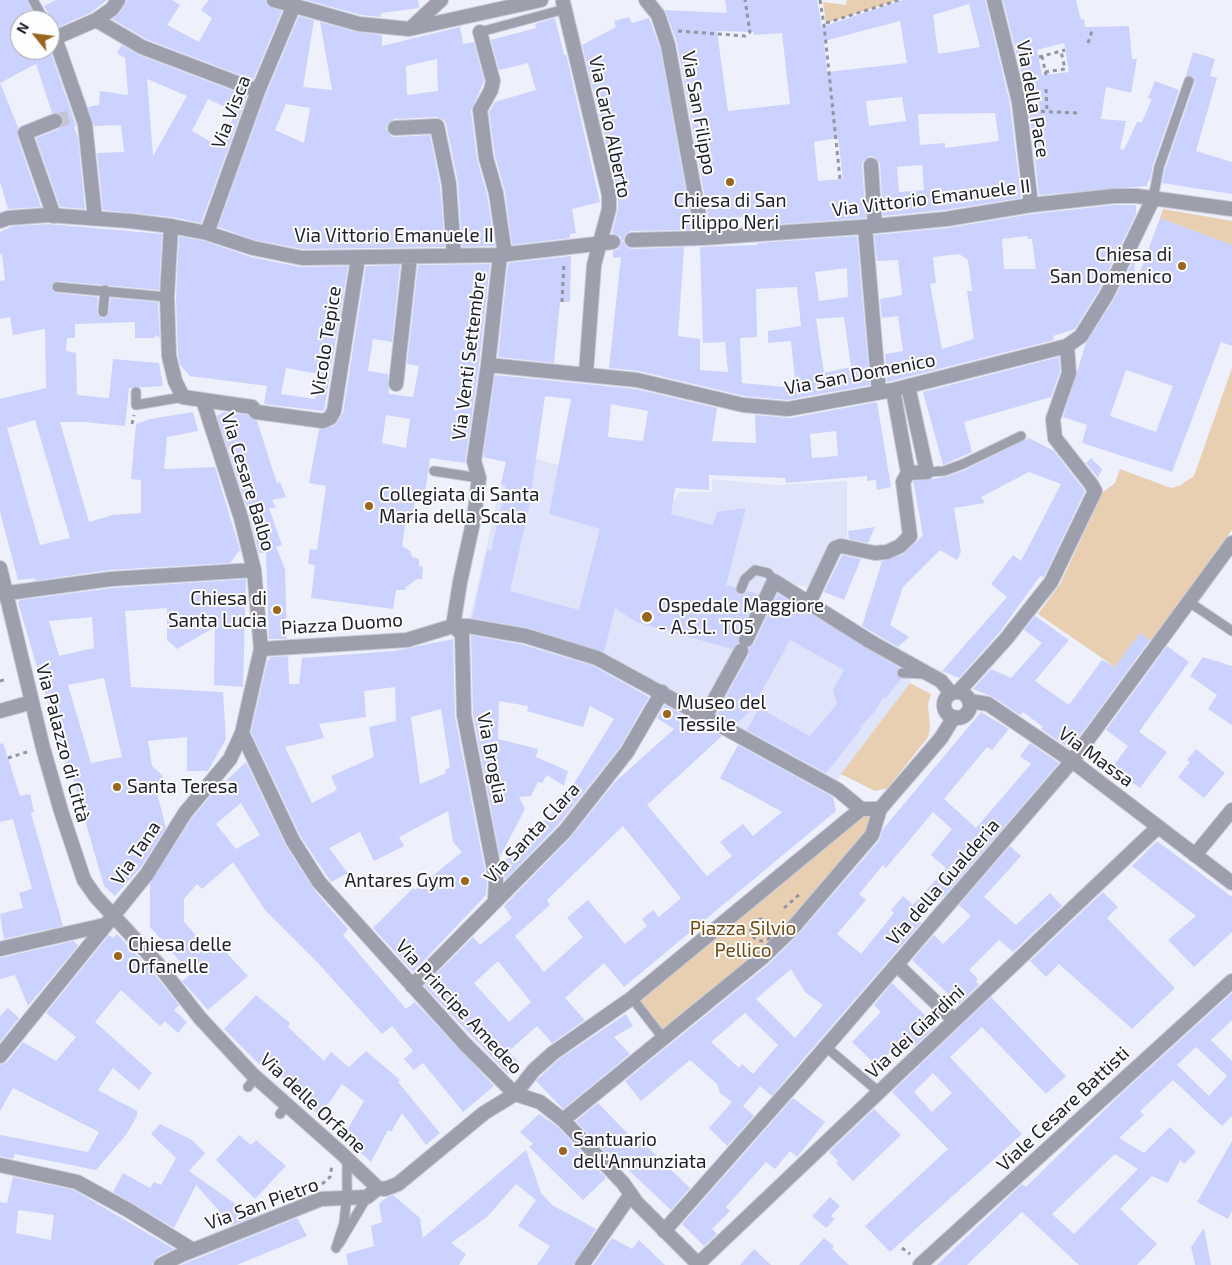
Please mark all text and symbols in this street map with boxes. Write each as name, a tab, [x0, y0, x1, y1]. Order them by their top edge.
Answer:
north arrow	[10, 10, 60, 60]
text: N	[12, 19, 32, 37]
street label: Via della Pace	[1011, 38, 1055, 160]
street label: Via San Filippo	[677, 49, 721, 177]
street label: Via Carlo Alberto	[584, 54, 636, 200]
street label: Via Visca	[207, 72, 255, 152]
street label: Via Vittorio Emanuele II	[831, 175, 1031, 221]
marker: Chiesa di San Filippo Neri	[724, 176, 736, 188]
place label: Chiesa di San Filippo Neri	[673, 190, 787, 234]
street label: Via Vittorio Emanuele II	[294, 225, 494, 247]
place label: Chiesa di San Domenico	[1050, 244, 1172, 288]
marker: Chiesa di San Domenico	[1176, 260, 1188, 272]
street label: Via Venti Settembre	[447, 270, 491, 442]
street label: Vicolo Tepice	[306, 284, 346, 398]
street label: Via San Domenico	[783, 348, 937, 400]
street label: Via Cesare Balbo	[216, 410, 280, 554]
place label: Collegiata di Santa Maria della Scala	[379, 484, 539, 528]
marker: Collegiata di Santa Maria della Scala	[363, 500, 375, 512]
place label: Chiesa di Santa Lucia	[168, 588, 267, 632]
place label: Ospedale Maggiore - A.S.L. TO5	[658, 595, 824, 639]
marker: Chiesa di Santa Lucia	[271, 604, 283, 616]
street label: Piazza Duomo	[280, 608, 404, 640]
marker: Ospedale Maggiore - A.S.L. TO5	[640, 610, 654, 624]
street label: Via Palazzo di Città	[31, 661, 95, 825]
place label: Museo del Tessile	[677, 692, 766, 736]
marker: Museo del Tessile	[661, 708, 673, 720]
street label: Via Broglia	[472, 711, 512, 805]
street label: Via Massa	[1054, 722, 1138, 792]
place label: Santa Teresa	[127, 776, 238, 798]
street label: Via Santa Clara	[479, 778, 585, 888]
marker: Santa Teresa	[111, 781, 123, 793]
street label: Via della Gualderia	[882, 814, 1004, 950]
street label: Via Tana	[106, 817, 166, 889]
place label: Antares Gym	[344, 870, 455, 892]
marker: Antares Gym	[459, 875, 471, 887]
park label: Piazza Silvio Pellico	[690, 918, 796, 962]
place label: Chiesa delle Orfanelle	[128, 934, 232, 978]
street label: Via Principe Amedeo	[391, 935, 527, 1079]
marker: Chiesa delle Orfanelle	[112, 950, 124, 962]
street label: Via dei Giardini	[861, 980, 969, 1084]
street label: Viale Cesare Battisti	[992, 1042, 1134, 1176]
street label: Via delle Orfane	[255, 1048, 371, 1158]
place label: Santuario dell'Annunziata	[573, 1129, 707, 1173]
marker: Santuario dell'Annunziata	[557, 1145, 569, 1157]
street label: Via San Pietro	[202, 1173, 322, 1235]

